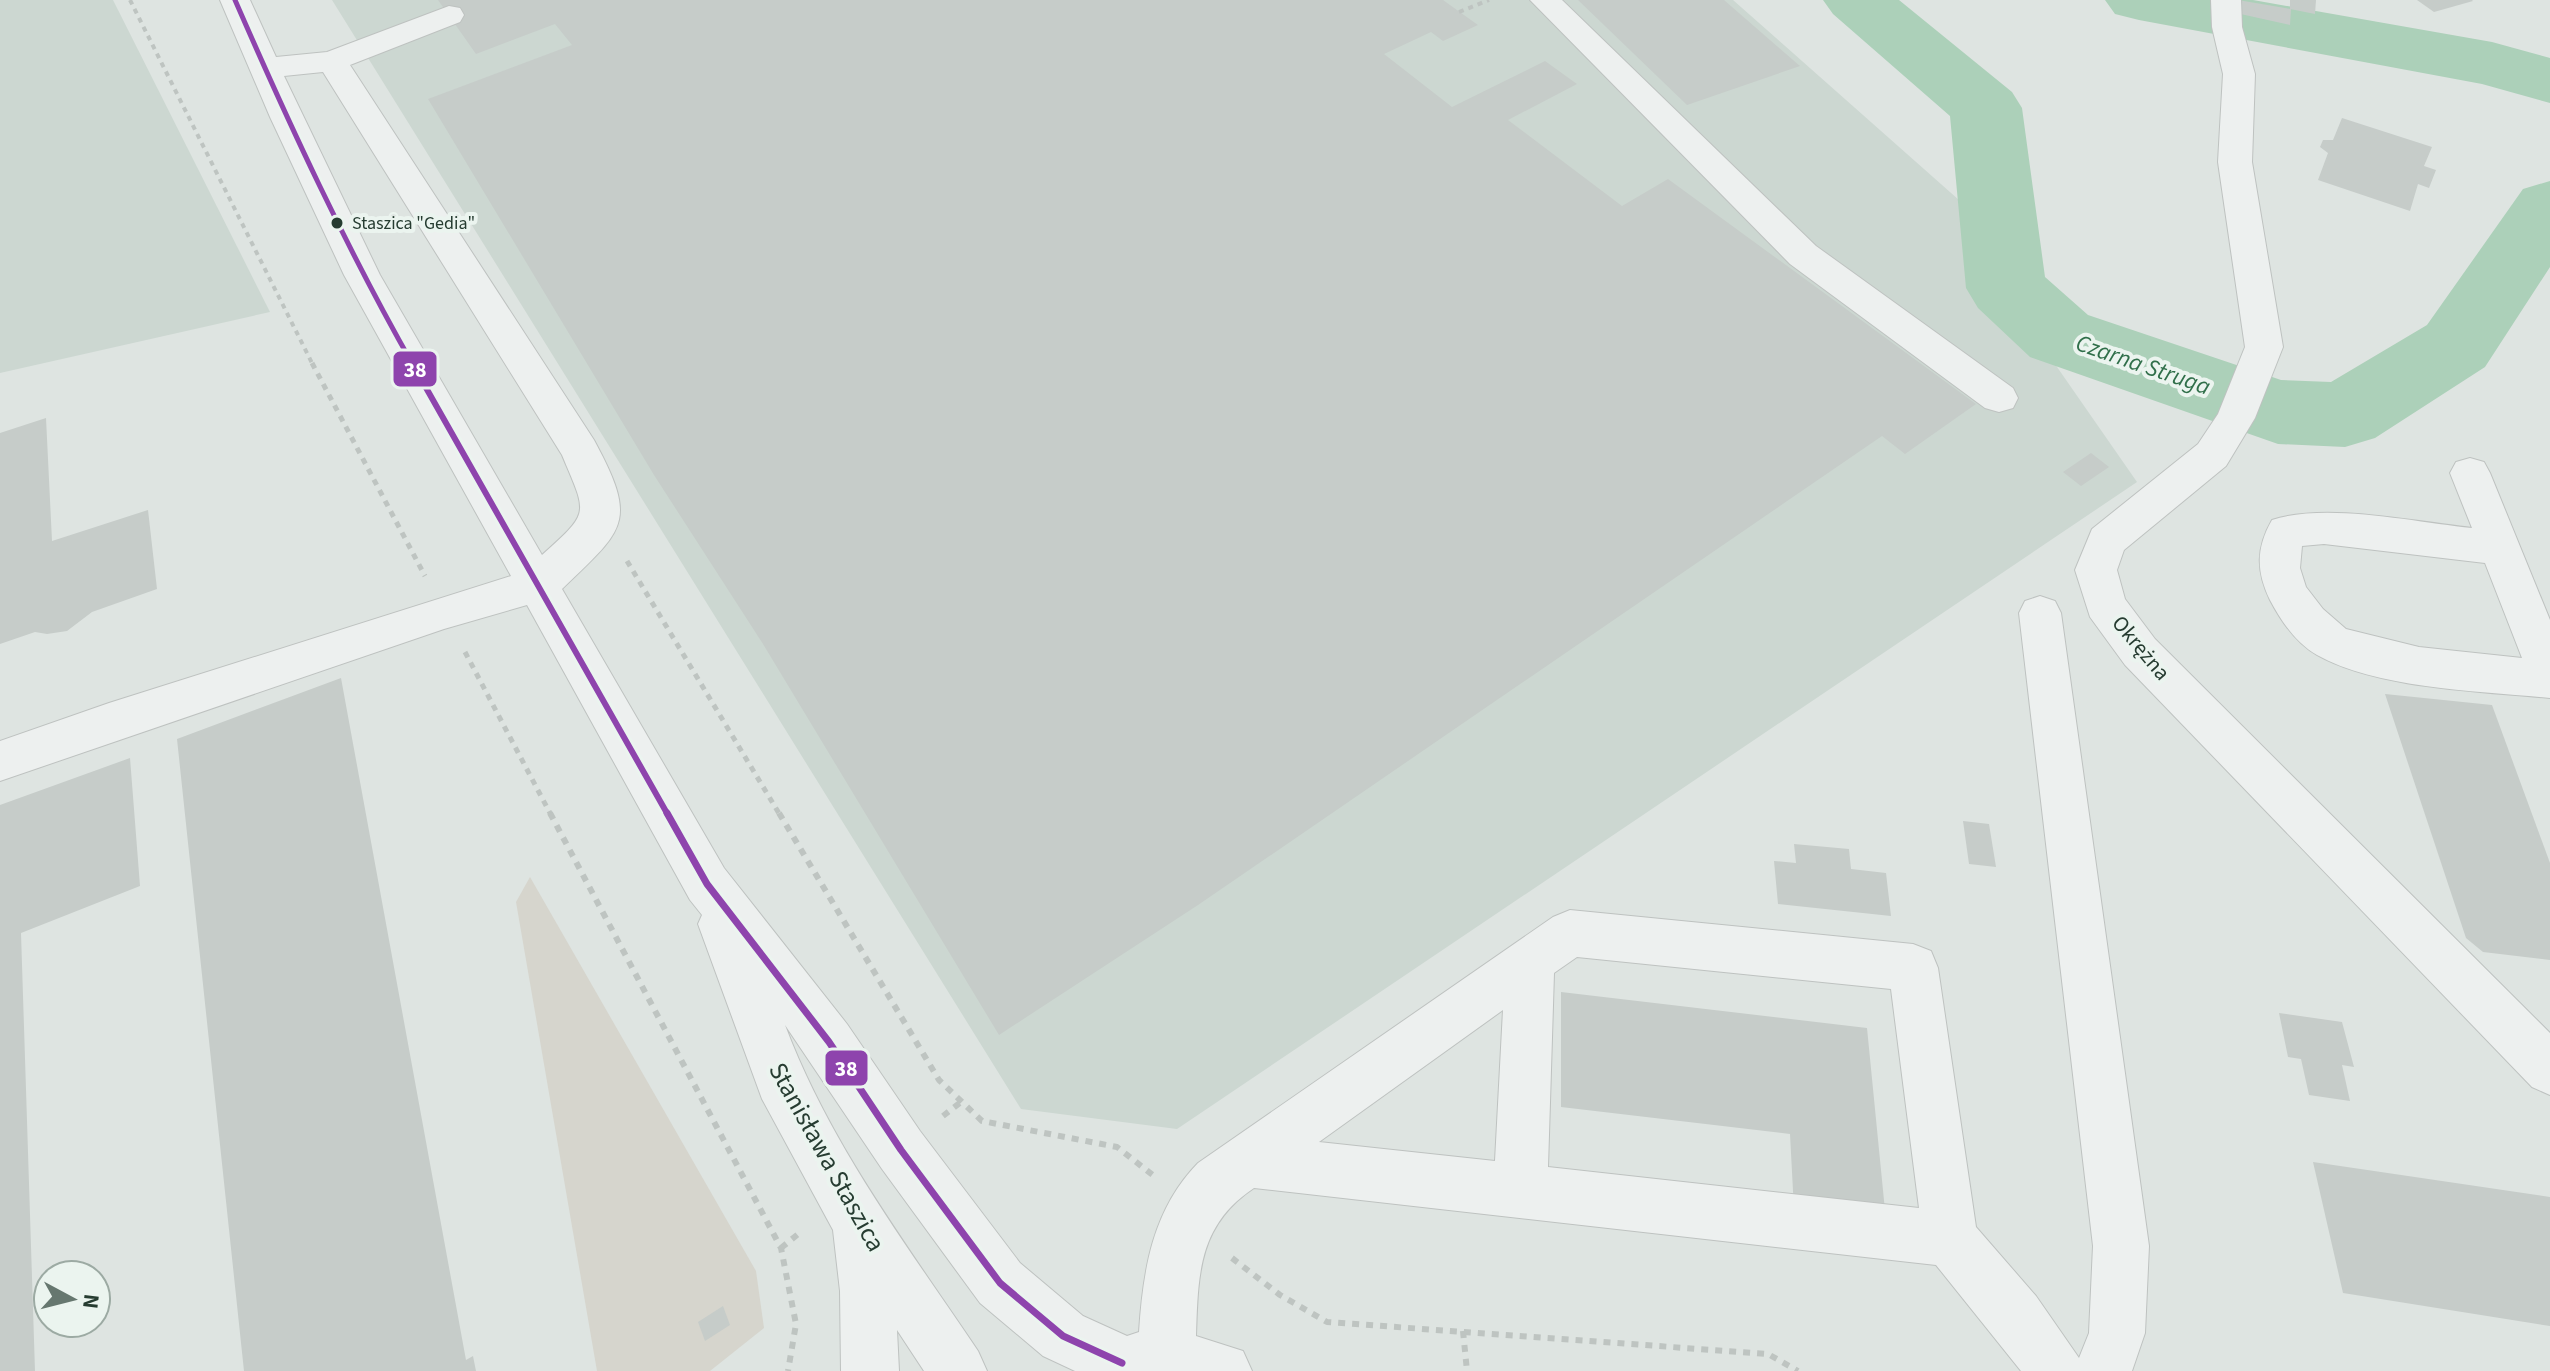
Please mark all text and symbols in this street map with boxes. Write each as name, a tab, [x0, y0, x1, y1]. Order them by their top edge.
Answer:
place label: Staszica "Gedia"	[352, 211, 475, 236]
marker: Staszica "Gedia"	[329, 215, 345, 231]
water label: Czarna Struga	[2071, 326, 2215, 404]
line badge: 38	[392, 350, 438, 388]
text: 38	[403, 354, 427, 386]
street label: Okrężna	[2104, 608, 2178, 688]
line badge: 38	[824, 1049, 869, 1087]
text: 38	[834, 1053, 858, 1085]
street label: Stanisława Staszica	[760, 1056, 894, 1258]
north arrow	[32, 1259, 112, 1339]
text: N	[74, 1292, 108, 1311]

